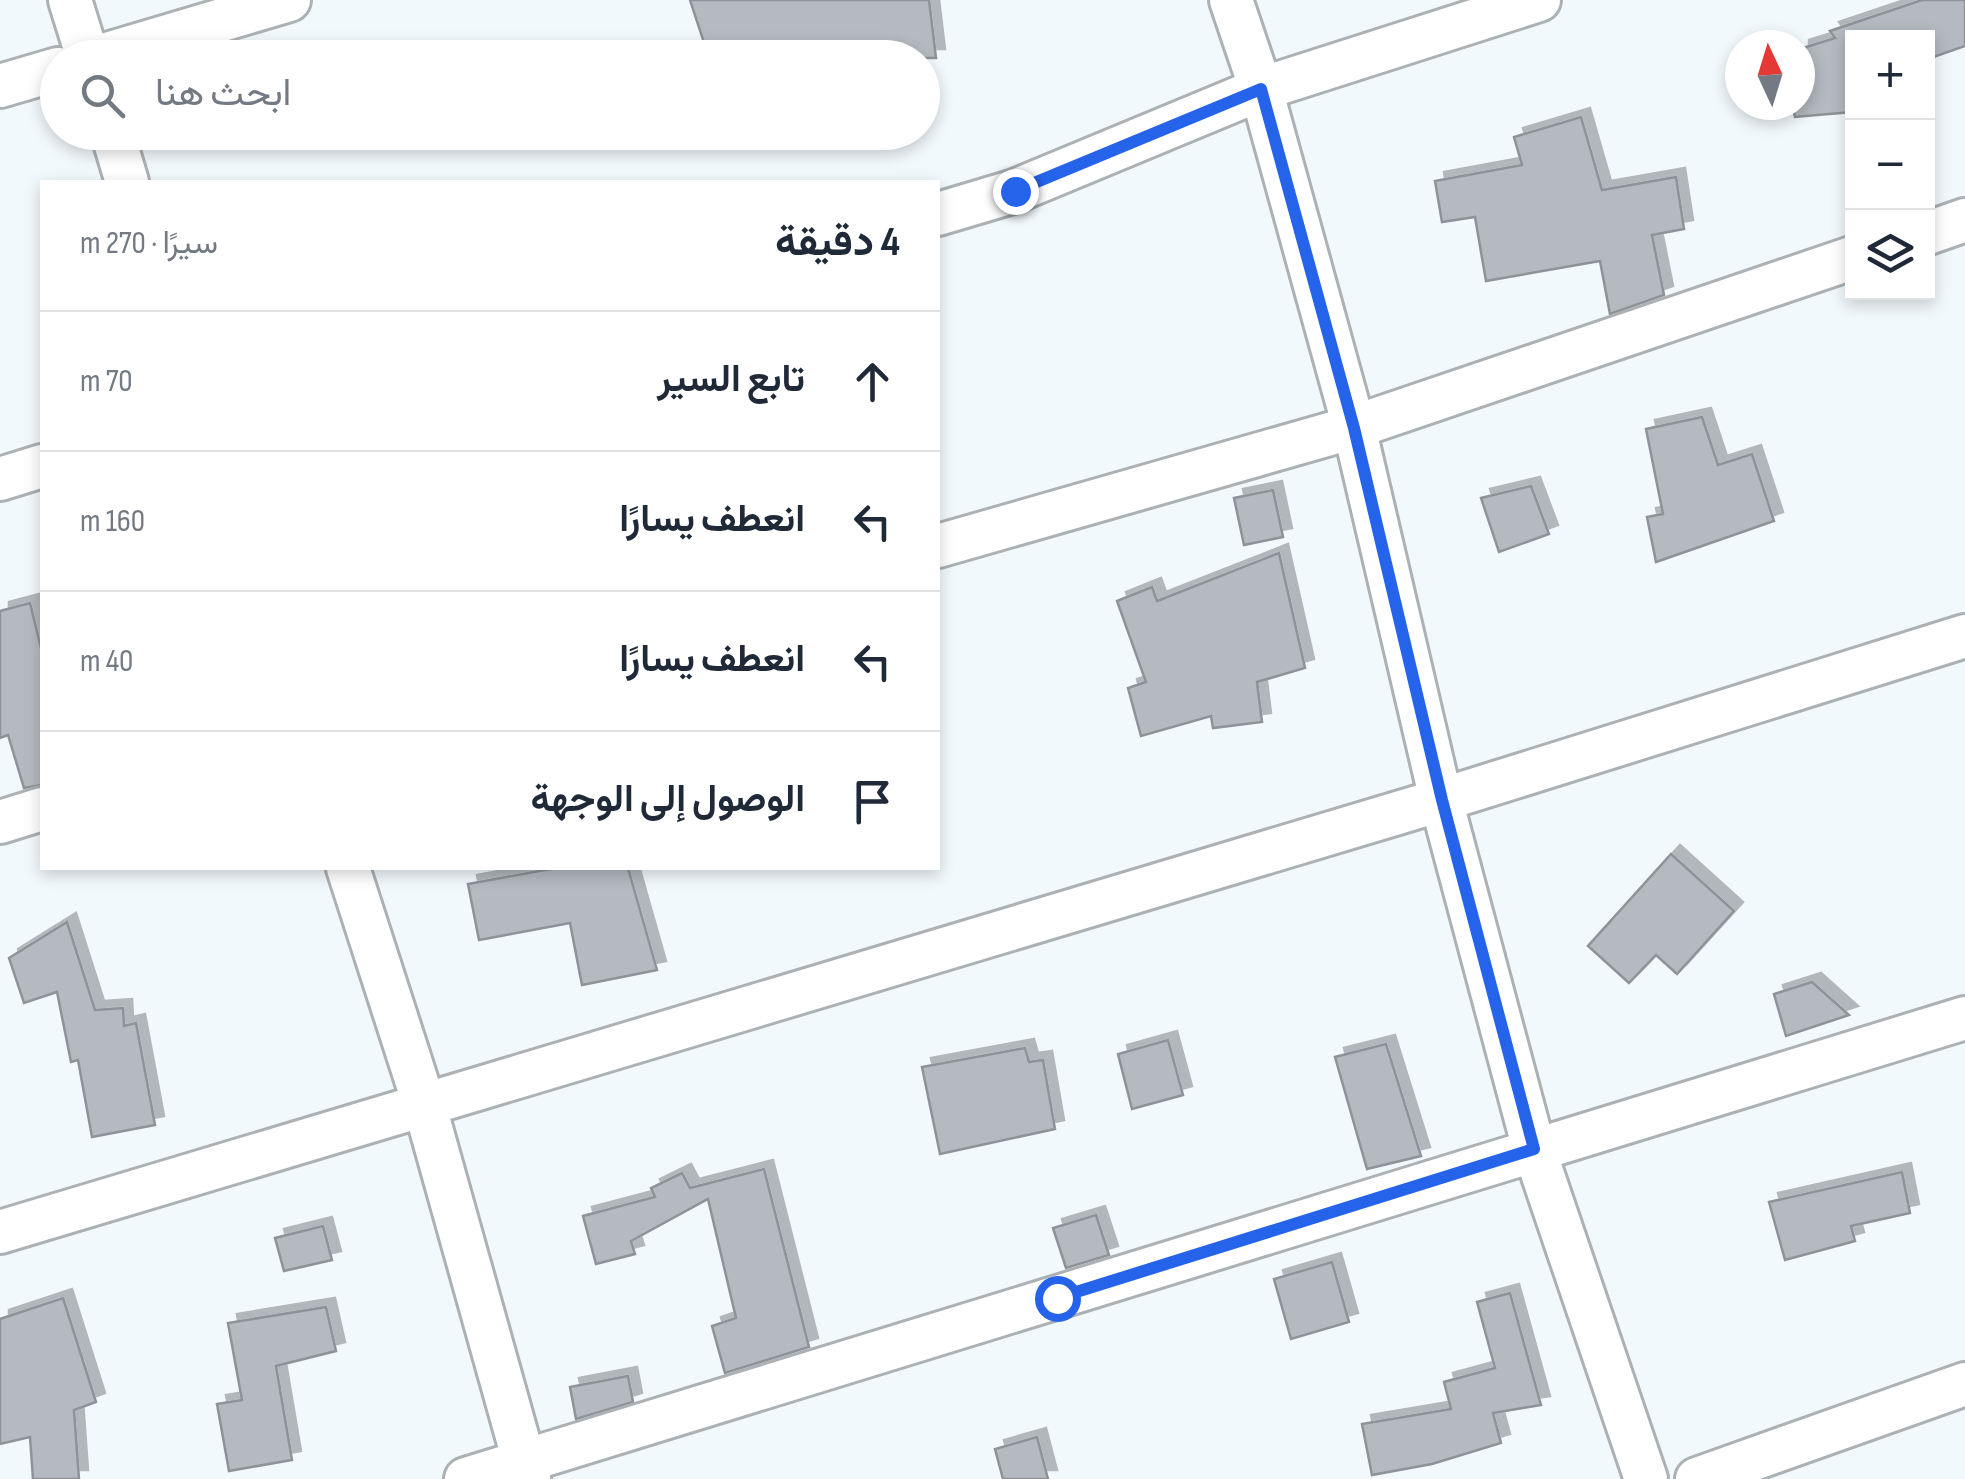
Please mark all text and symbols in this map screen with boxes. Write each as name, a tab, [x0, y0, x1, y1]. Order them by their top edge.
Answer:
north arrow	[1725, 30, 1815, 120]
map controls	[1845, 30, 1935, 300]
button: +	[1845, 30, 1935, 120]
search box	[40, 40, 940, 150]
icon: search	[75, 68, 130, 123]
text: ابحث هنا	[155, 71, 291, 116]
button: −	[1845, 120, 1935, 210]
route end	[993, 169, 1039, 215]
button: layers	[1845, 210, 1935, 300]
text: 4 دقيقة	[775, 217, 900, 268]
text: سيرًا · 270 m	[80, 224, 218, 263]
icon: ahead	[845, 354, 900, 409]
text: تابع السير	[657, 357, 805, 402]
text: 70 m	[80, 362, 133, 401]
icon: left	[845, 494, 900, 549]
text: انعطف يسارًا	[619, 497, 805, 542]
text: 160 m	[80, 502, 145, 541]
icon: left	[845, 634, 900, 689]
text: انعطف يسارًا	[619, 637, 805, 682]
text: 40 m	[80, 642, 133, 681]
icon: arrive	[845, 774, 900, 829]
text: الوصول إلى الوجهة	[530, 777, 805, 822]
route start	[1035, 1276, 1081, 1322]

